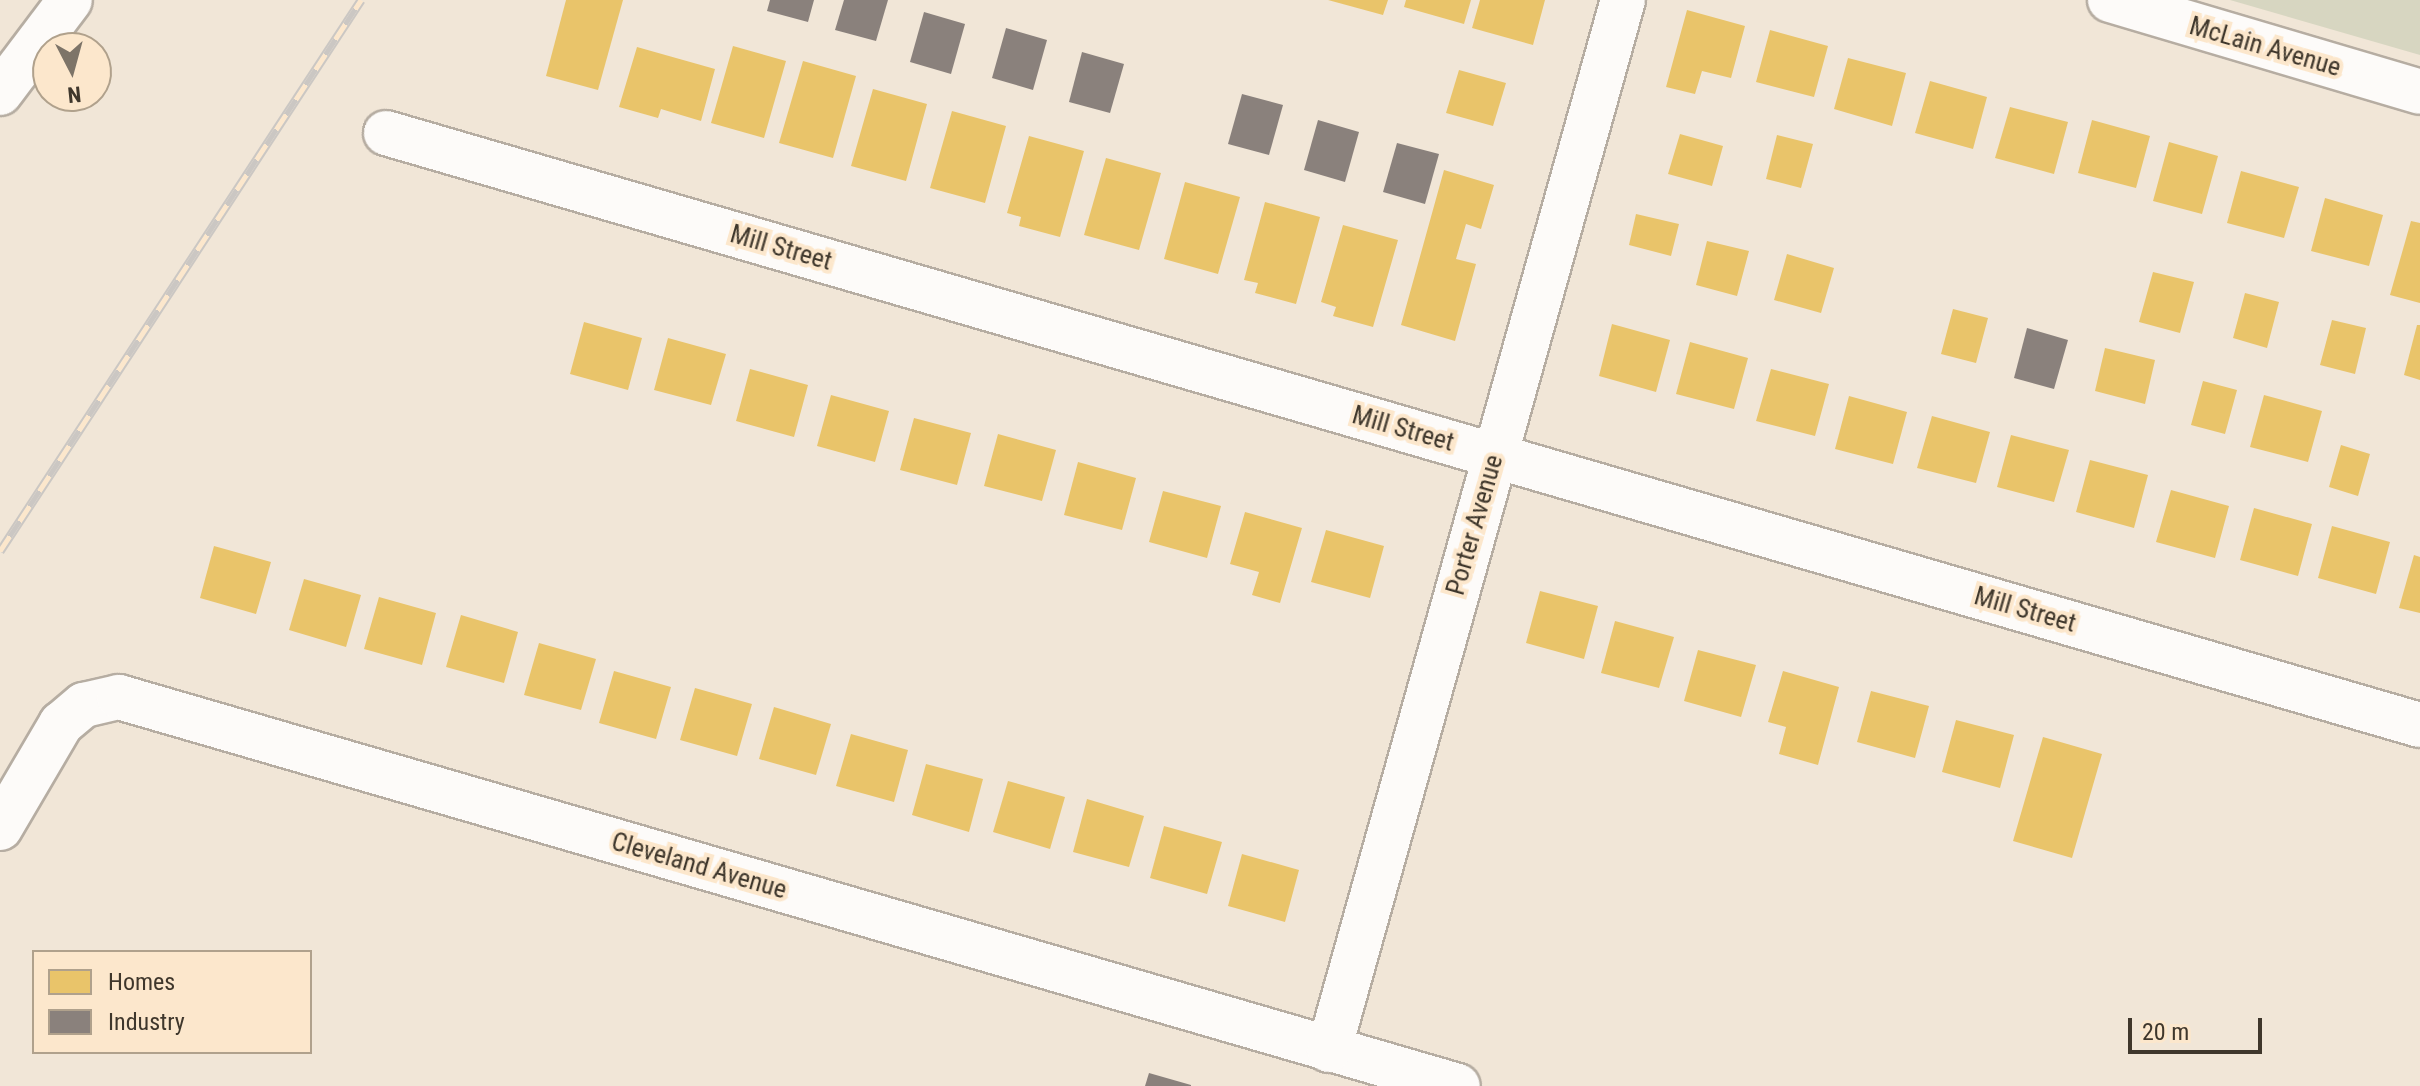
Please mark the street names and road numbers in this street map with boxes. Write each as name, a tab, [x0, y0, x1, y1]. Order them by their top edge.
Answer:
street label: McLain Avenue	[2186, 11, 2344, 83]
street label: Mill Street	[727, 219, 835, 277]
street label: Mill Street	[1349, 400, 1457, 458]
street label: Porter Avenue	[1440, 451, 1510, 599]
street label: Mill Street	[1971, 581, 2079, 639]
street label: Cleveland Avenue	[608, 826, 790, 906]

